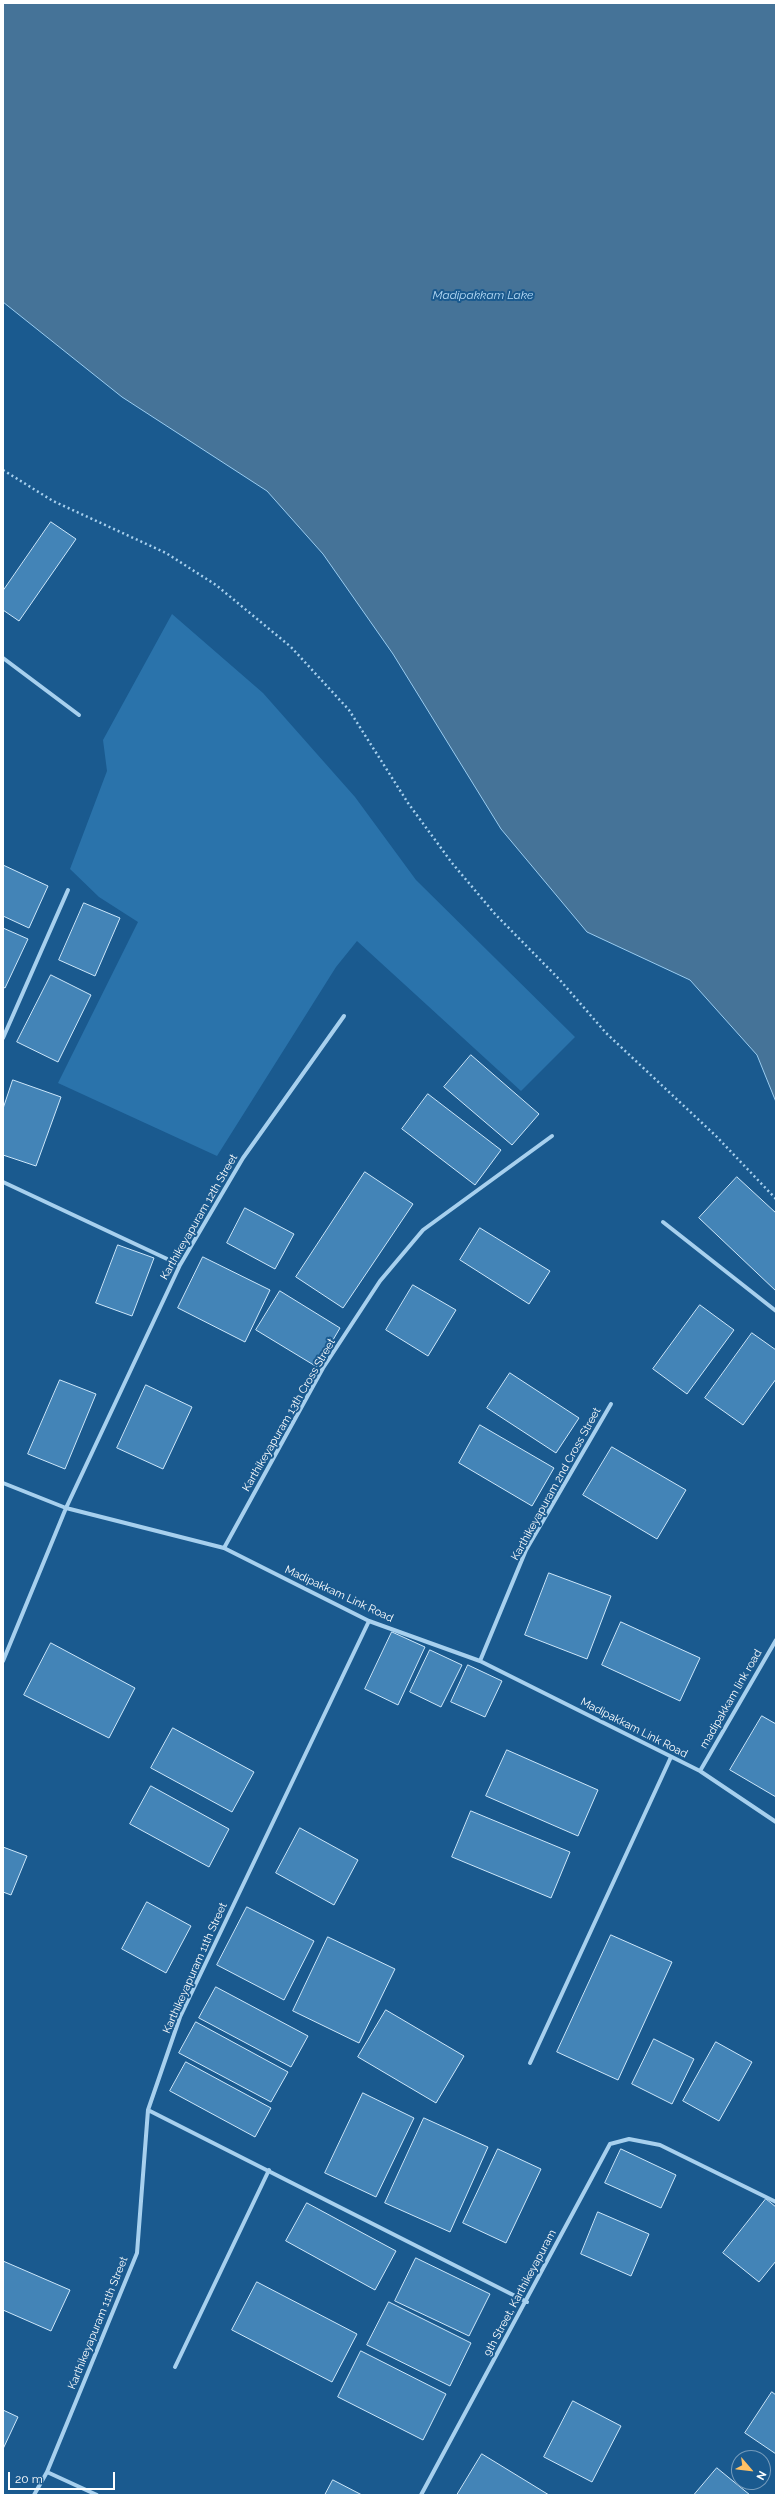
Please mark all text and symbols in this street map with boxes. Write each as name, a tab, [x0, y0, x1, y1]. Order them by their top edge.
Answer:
water label: Madipakkam Lake	[432, 288, 534, 302]
street label: Karthikeyapuram 12th Street	[158, 1152, 240, 1282]
street label: Karthikeyapuram 13th Cross Street	[240, 1336, 338, 1494]
street label: Karthikeyapuram 2nd Cross Street	[508, 1405, 604, 1563]
street label: Madipakkam Link Road	[283, 1563, 395, 1625]
street label: madipakkam link road	[697, 1647, 765, 1751]
street label: Madipakkam Link Road	[578, 1695, 690, 1761]
street label: Karthikeyapuram 11th Street	[160, 1900, 230, 2036]
street label: 9th Street, Karthikeyapuram	[481, 2227, 559, 2359]
street label: Karthikeyapuram 11th Street	[65, 2255, 131, 2391]
north arrow	[731, 2450, 771, 2490]
scale bar	[10, 2464, 117, 2490]
text: N	[753, 2469, 769, 2482]
text: 20 m	[15, 2472, 43, 2486]

